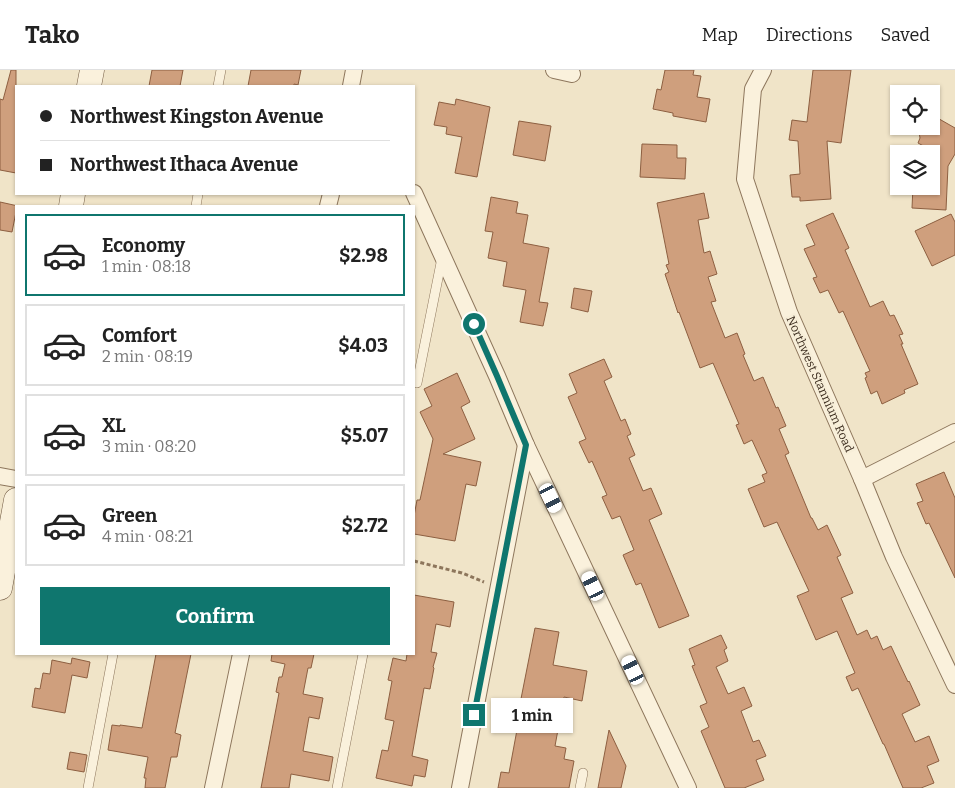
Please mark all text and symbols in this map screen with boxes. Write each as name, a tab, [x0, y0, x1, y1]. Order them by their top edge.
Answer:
text: Tako	[25, 21, 80, 49]
text: Map	[702, 24, 738, 46]
text: Directions	[766, 24, 853, 46]
text: Saved	[881, 24, 930, 46]
map controls	[890, 85, 940, 195]
button: locate	[890, 85, 940, 135]
text: Northwest Kingston Avenue	[70, 105, 323, 128]
button: layers	[890, 145, 940, 195]
text: Northwest Ithaca Avenue	[70, 153, 298, 176]
icon: car	[42, 233, 87, 278]
text: Economy	[102, 234, 185, 257]
text: $2.98	[339, 244, 388, 267]
text: 1 min · 08:18	[102, 257, 191, 276]
route start	[463, 313, 485, 335]
street label: Northwest Stannium Road	[784, 314, 856, 454]
icon: car	[42, 323, 87, 368]
text: Comfort	[102, 324, 177, 347]
text: $4.03	[338, 334, 388, 357]
text: 2 min · 08:19	[102, 347, 193, 366]
icon: car	[42, 413, 87, 458]
text: XL	[102, 414, 126, 437]
text: $5.07	[340, 424, 388, 447]
text: 3 min · 08:20	[102, 437, 196, 456]
car	[537, 481, 564, 515]
icon: car	[42, 503, 87, 548]
text: Green	[102, 504, 157, 527]
text: $2.72	[342, 514, 388, 537]
text: 4 min · 08:21	[102, 527, 193, 546]
car	[579, 569, 606, 603]
button: Confirm	[40, 587, 390, 645]
car	[619, 653, 646, 687]
callout: 1 min	[492, 698, 574, 732]
route end	[463, 704, 485, 726]
text: 1 min	[512, 706, 552, 725]

